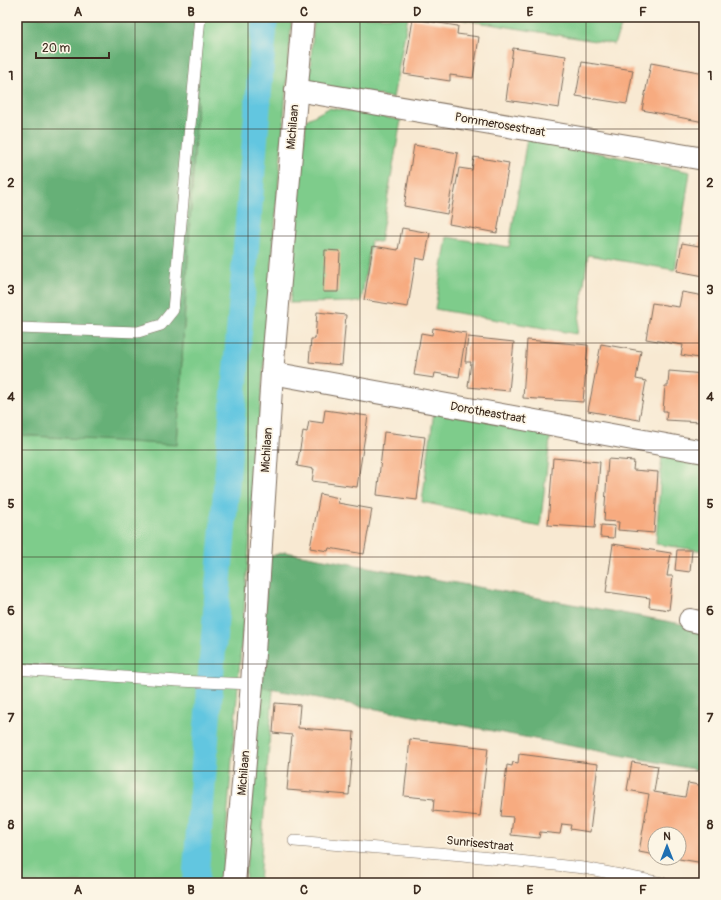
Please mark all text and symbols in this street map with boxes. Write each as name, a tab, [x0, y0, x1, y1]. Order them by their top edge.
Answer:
text: A	[74, 4, 83, 20]
text: B	[187, 4, 195, 20]
text: C	[300, 4, 308, 20]
text: D	[413, 4, 421, 20]
text: E	[527, 4, 534, 20]
text: F	[639, 4, 647, 20]
scale bar	[36, 34, 109, 60]
text: 20 m	[42, 41, 71, 56]
text: 1	[8, 68, 14, 84]
text: 1	[707, 68, 713, 84]
street label: Michilaan	[284, 104, 302, 150]
street label: Pommerosestraat	[453, 110, 547, 140]
text: 2	[7, 175, 15, 191]
text: 2	[706, 175, 714, 191]
text: 3	[7, 282, 15, 298]
text: 3	[706, 282, 714, 298]
text: 4	[7, 389, 15, 405]
text: 4	[706, 389, 714, 405]
street label: Dorotheastraat	[449, 399, 527, 427]
street label: Michilaan	[258, 427, 276, 473]
text: 5	[7, 496, 15, 512]
text: 5	[706, 496, 714, 512]
text: 6	[7, 603, 15, 619]
text: 6	[706, 603, 714, 619]
text: 7	[8, 710, 15, 726]
text: 7	[707, 710, 714, 726]
street label: Michilaan	[235, 750, 253, 796]
text: 8	[8, 817, 15, 833]
text: 8	[707, 817, 714, 833]
north arrow	[647, 826, 687, 866]
text: N	[663, 830, 671, 843]
street label: Sunrisestraat	[446, 833, 515, 855]
text: A	[74, 882, 83, 898]
text: B	[187, 882, 195, 898]
text: C	[300, 882, 308, 898]
text: D	[413, 882, 421, 898]
text: E	[527, 882, 534, 898]
text: F	[639, 882, 647, 898]

